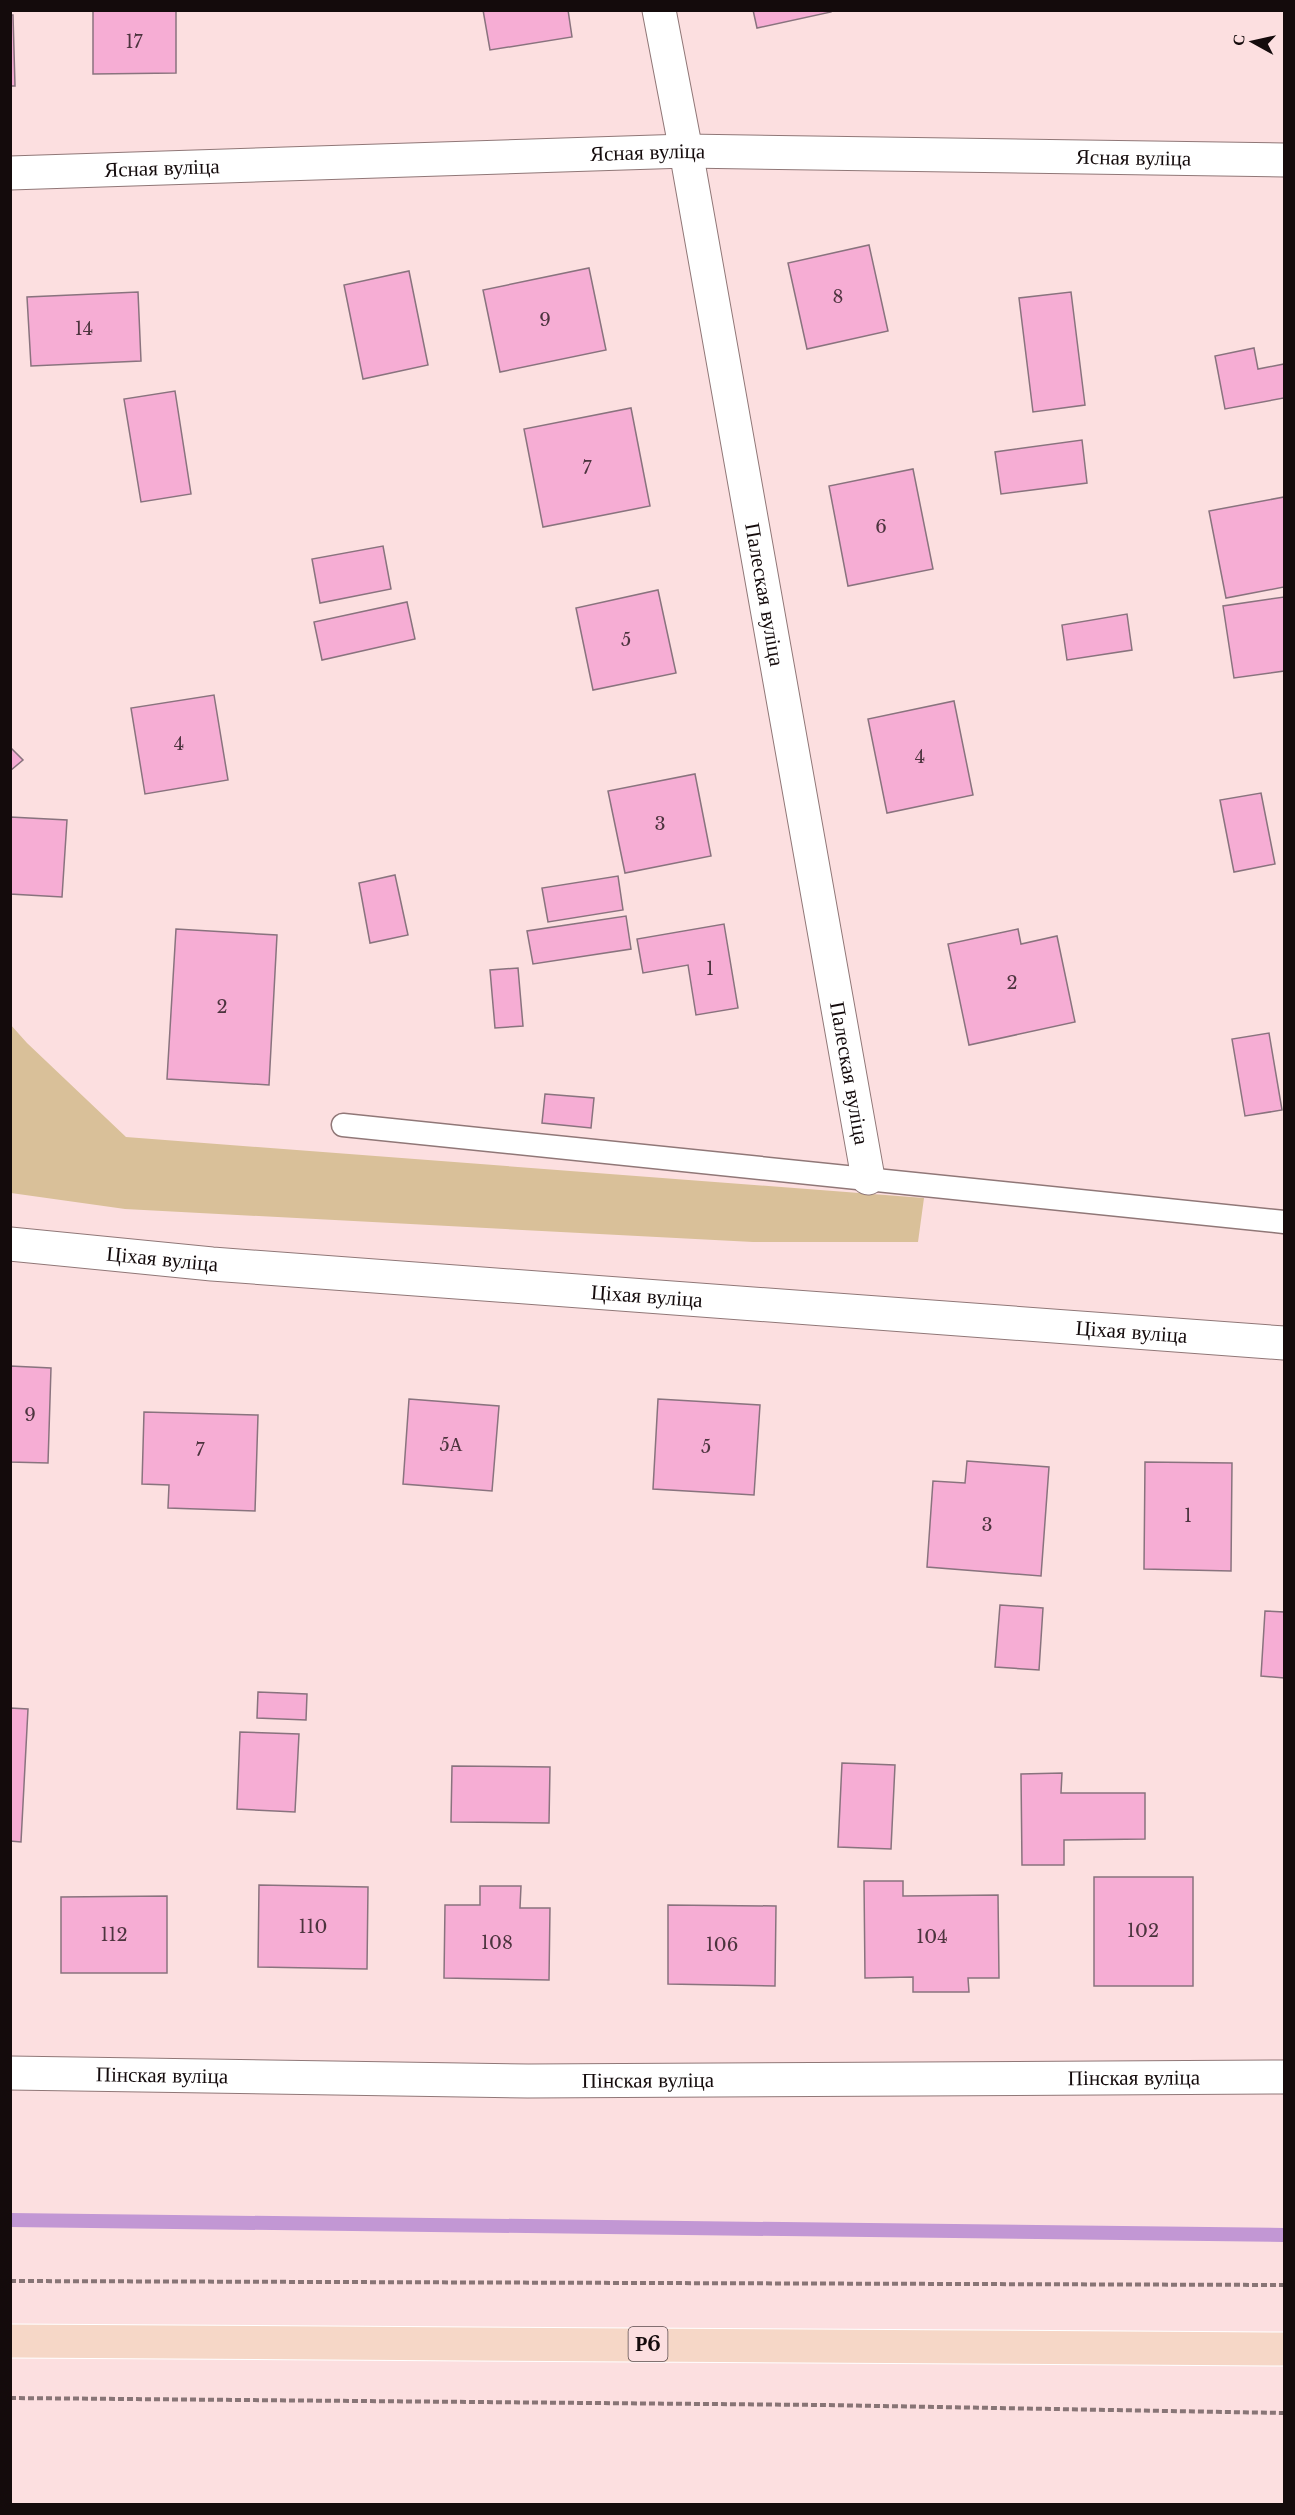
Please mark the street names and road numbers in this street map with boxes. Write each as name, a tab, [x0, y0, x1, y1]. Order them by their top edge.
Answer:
street label: Ясная вуліца	[590, 138, 706, 167]
street label: Ясная вуліца	[1076, 144, 1192, 172]
street label: Ясная вуліца	[104, 153, 221, 183]
street label: Палеская вуліца	[739, 521, 790, 669]
street label: Палеская вуліца	[824, 999, 875, 1147]
street label: Ціхая вуліца	[105, 1241, 220, 1277]
street label: Ціхая вуліца	[590, 1279, 704, 1313]
street label: Ціхая вуліца	[1075, 1315, 1189, 1349]
street label: Пінская вуліца	[96, 2061, 229, 2089]
street label: Пінская вуліца	[1068, 2064, 1201, 2091]
street label: Пінская вуліца	[582, 2067, 715, 2094]
road number: Р6	[628, 2327, 668, 2361]

